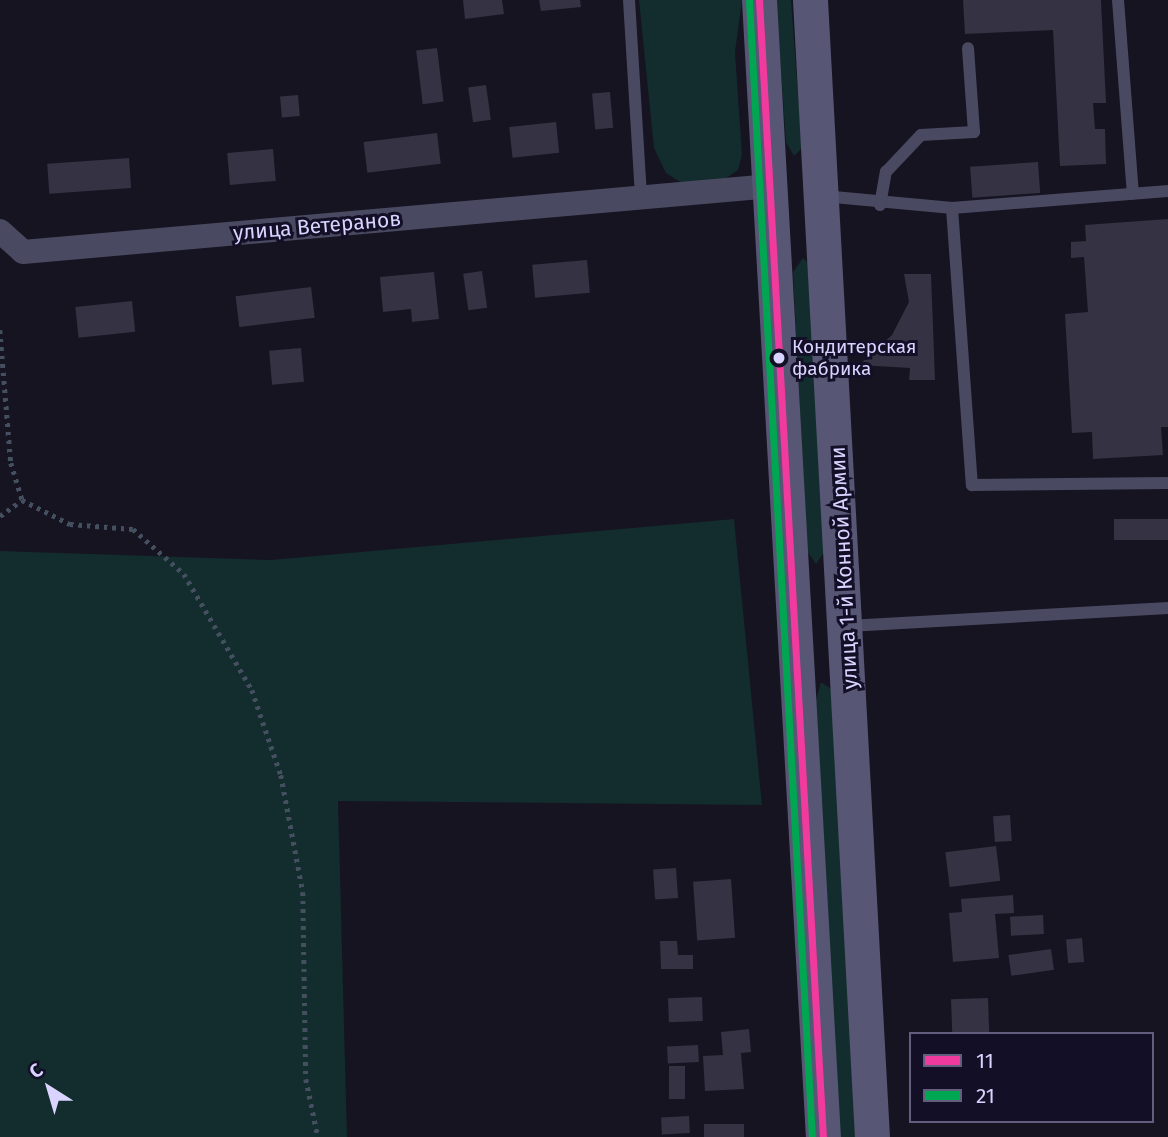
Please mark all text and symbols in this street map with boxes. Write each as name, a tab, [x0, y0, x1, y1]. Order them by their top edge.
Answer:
street label: улица Ветеранов	[232, 206, 402, 246]
place label: Кондитерская фабрика	[792, 336, 916, 380]
marker: Кондитерская фабрика	[772, 351, 786, 365]
street label: улица 1-й Конной Армии	[825, 446, 863, 690]
legend	[909, 1032, 1154, 1123]
text: 11	[976, 1048, 994, 1074]
north arrow	[14, 1053, 84, 1123]
text: С	[25, 1058, 47, 1083]
text: 21	[976, 1083, 995, 1109]

